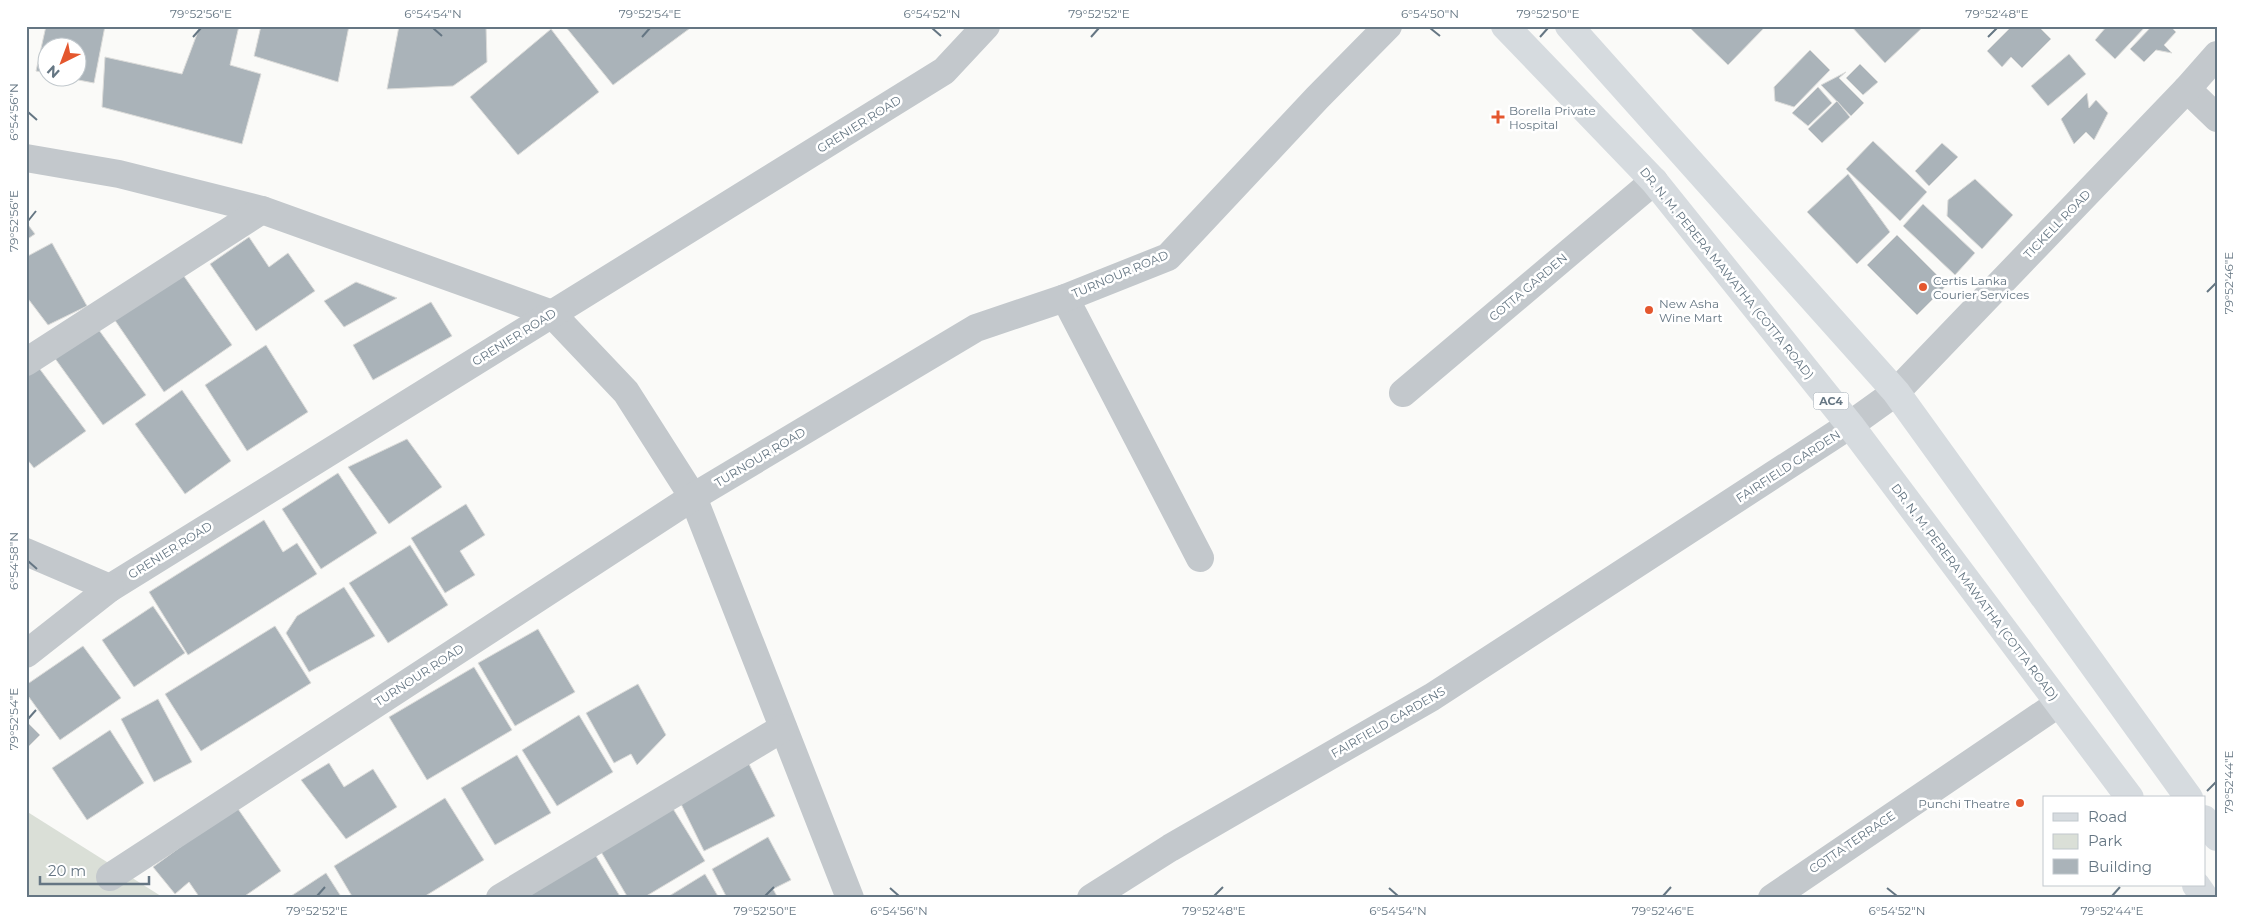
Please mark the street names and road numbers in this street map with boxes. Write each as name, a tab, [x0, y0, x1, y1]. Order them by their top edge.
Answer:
street label: GRENIER ROAD	[814, 92, 904, 156]
street label: DR. N. M. PERERA MAWATHA (COTTA ROAD)	[1637, 164, 1817, 382]
street label: TICKELL ROAD	[2020, 186, 2094, 262]
street label: TURNOUR ROAD	[1070, 247, 1170, 301]
street label: COTTA GARDEN	[1486, 250, 1570, 324]
street label: GRENIER ROAD	[469, 305, 559, 369]
road number: AC4	[1814, 392, 1848, 410]
street label: TURNOUR ROAD	[712, 424, 808, 490]
street label: FAIRFIELD GARDEN	[1733, 427, 1843, 505]
street label: DR. N. M. PERERA MAWATHA (COTTA ROAD)	[1888, 480, 2062, 704]
street label: GRENIER ROAD	[125, 518, 215, 582]
street label: TURNOUR ROAD	[372, 641, 466, 709]
street label: FAIRFIELD GARDENS	[1328, 683, 1448, 761]
street label: COTTA TERRACE	[1806, 808, 1898, 876]

